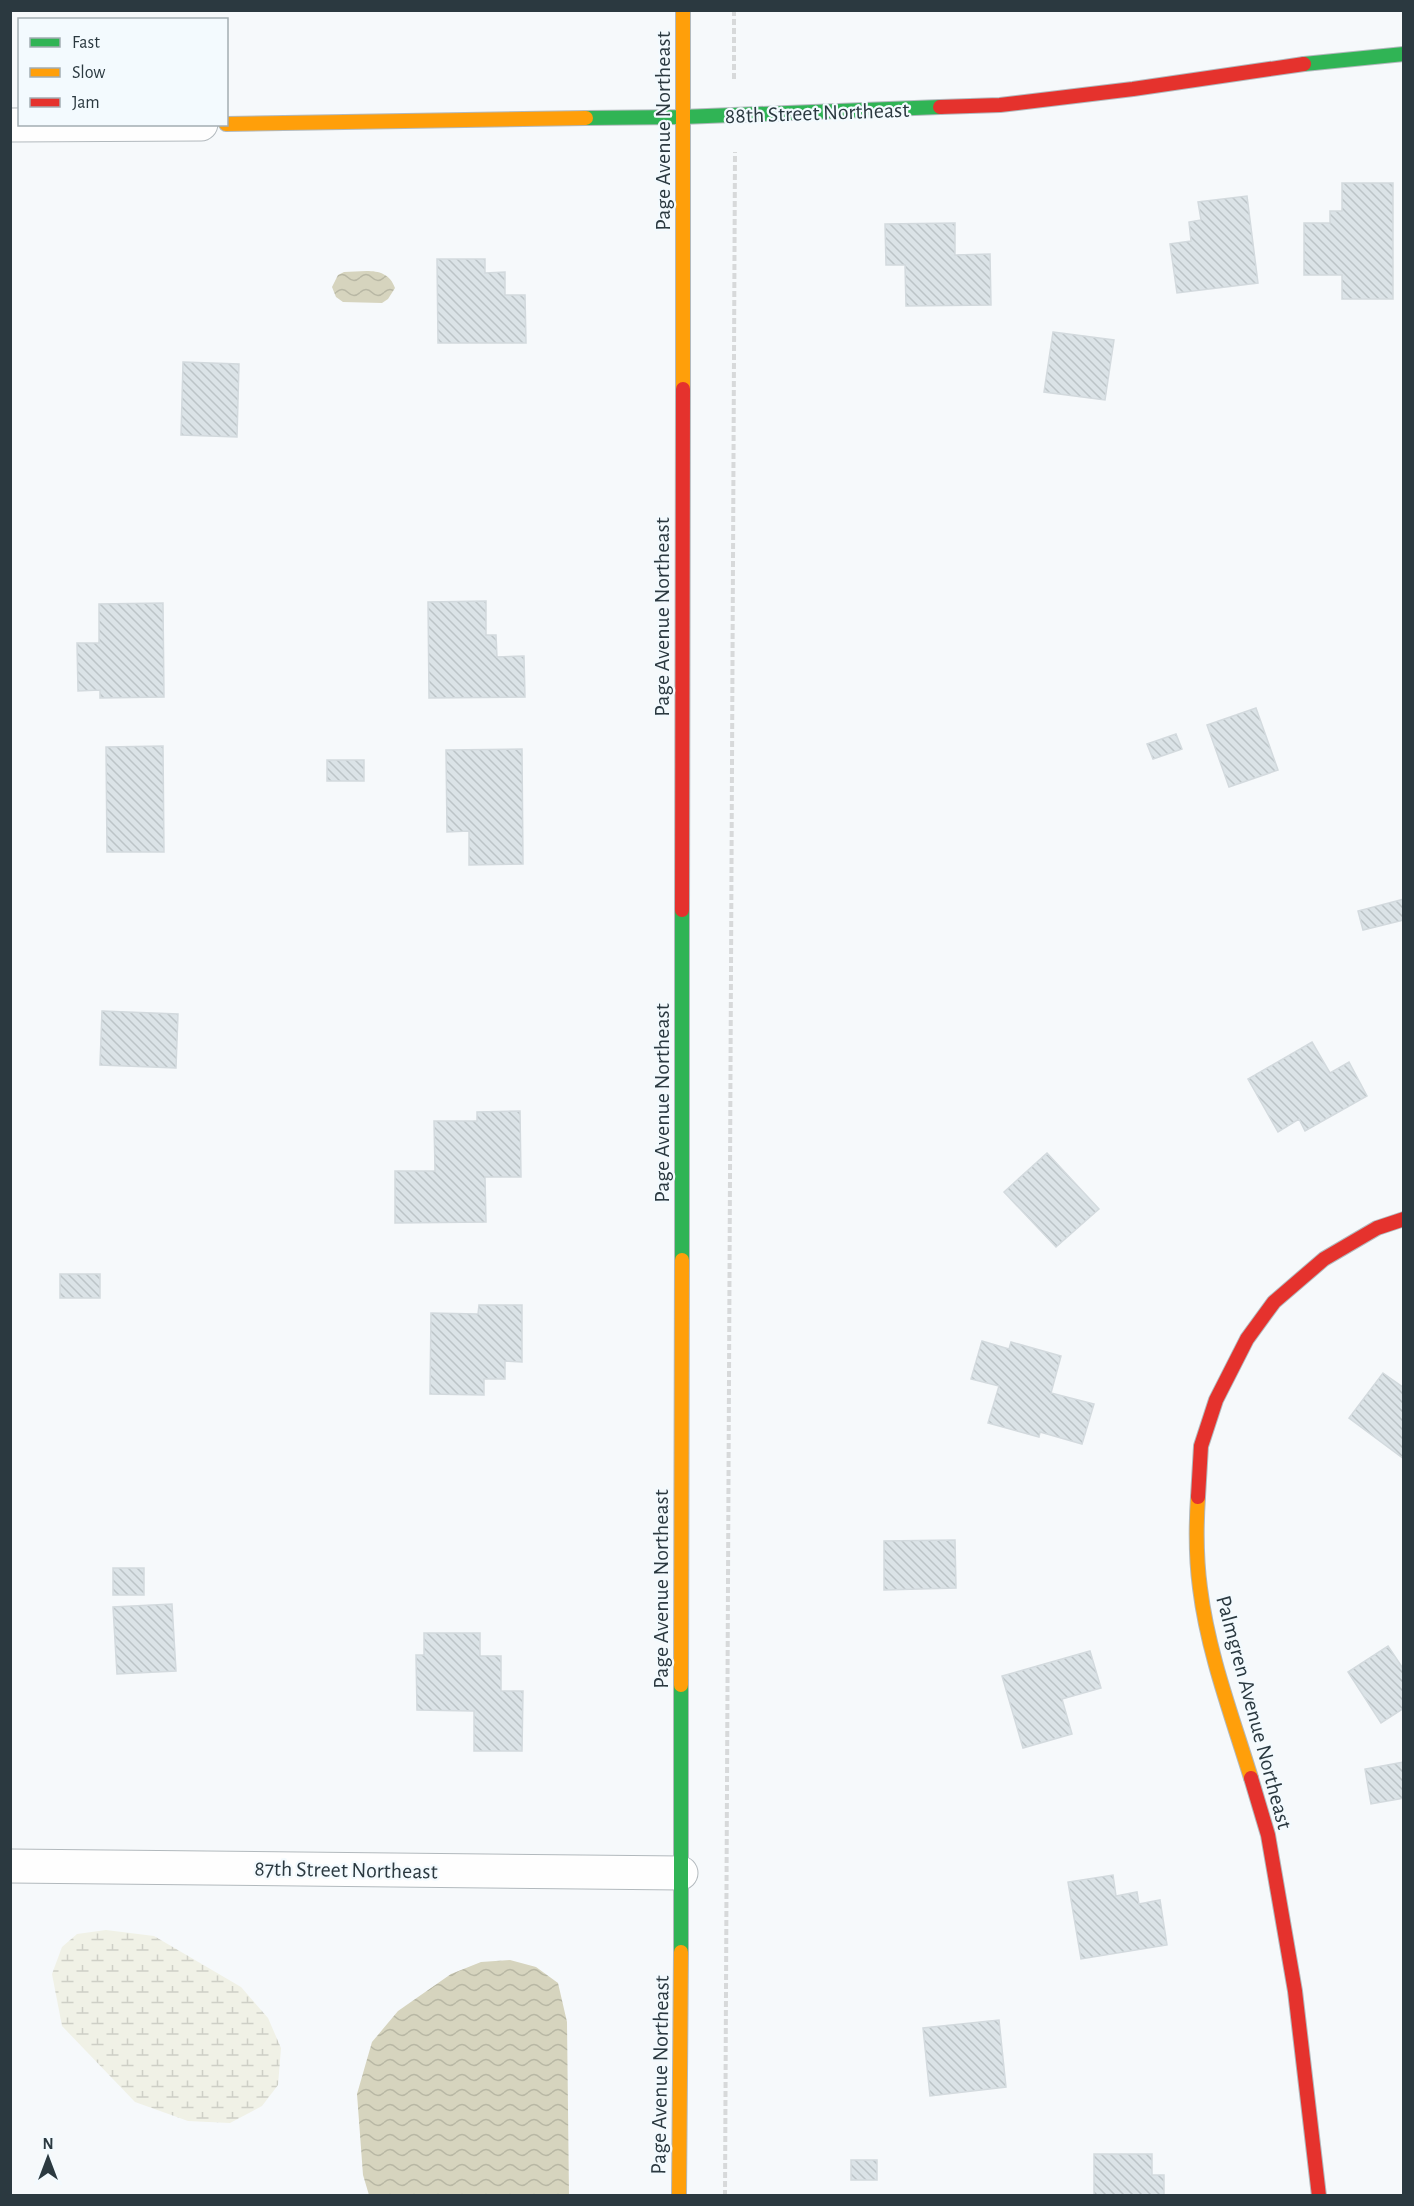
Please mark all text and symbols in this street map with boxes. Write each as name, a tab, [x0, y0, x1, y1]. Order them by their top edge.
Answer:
legend	[18, 18, 228, 126]
street label: Page Avenue Northeast	[652, 31, 674, 231]
text: Fast	[72, 34, 100, 52]
text: Slow	[72, 64, 105, 82]
text: Jam	[72, 94, 100, 112]
street label: 88th Street Northeast	[724, 99, 910, 127]
street label: Page Avenue Northeast	[651, 517, 673, 717]
street label: Page Avenue Northeast	[651, 1003, 673, 1203]
street label: Page Avenue Northeast	[650, 1489, 672, 1689]
street label: Palmgren Avenue Northeast	[1212, 1593, 1296, 1831]
street label: 87th Street Northeast	[254, 1857, 438, 1883]
street label: Page Avenue Northeast	[647, 1975, 673, 2175]
north arrow	[18, 2128, 78, 2188]
text: N	[42, 2136, 54, 2152]

